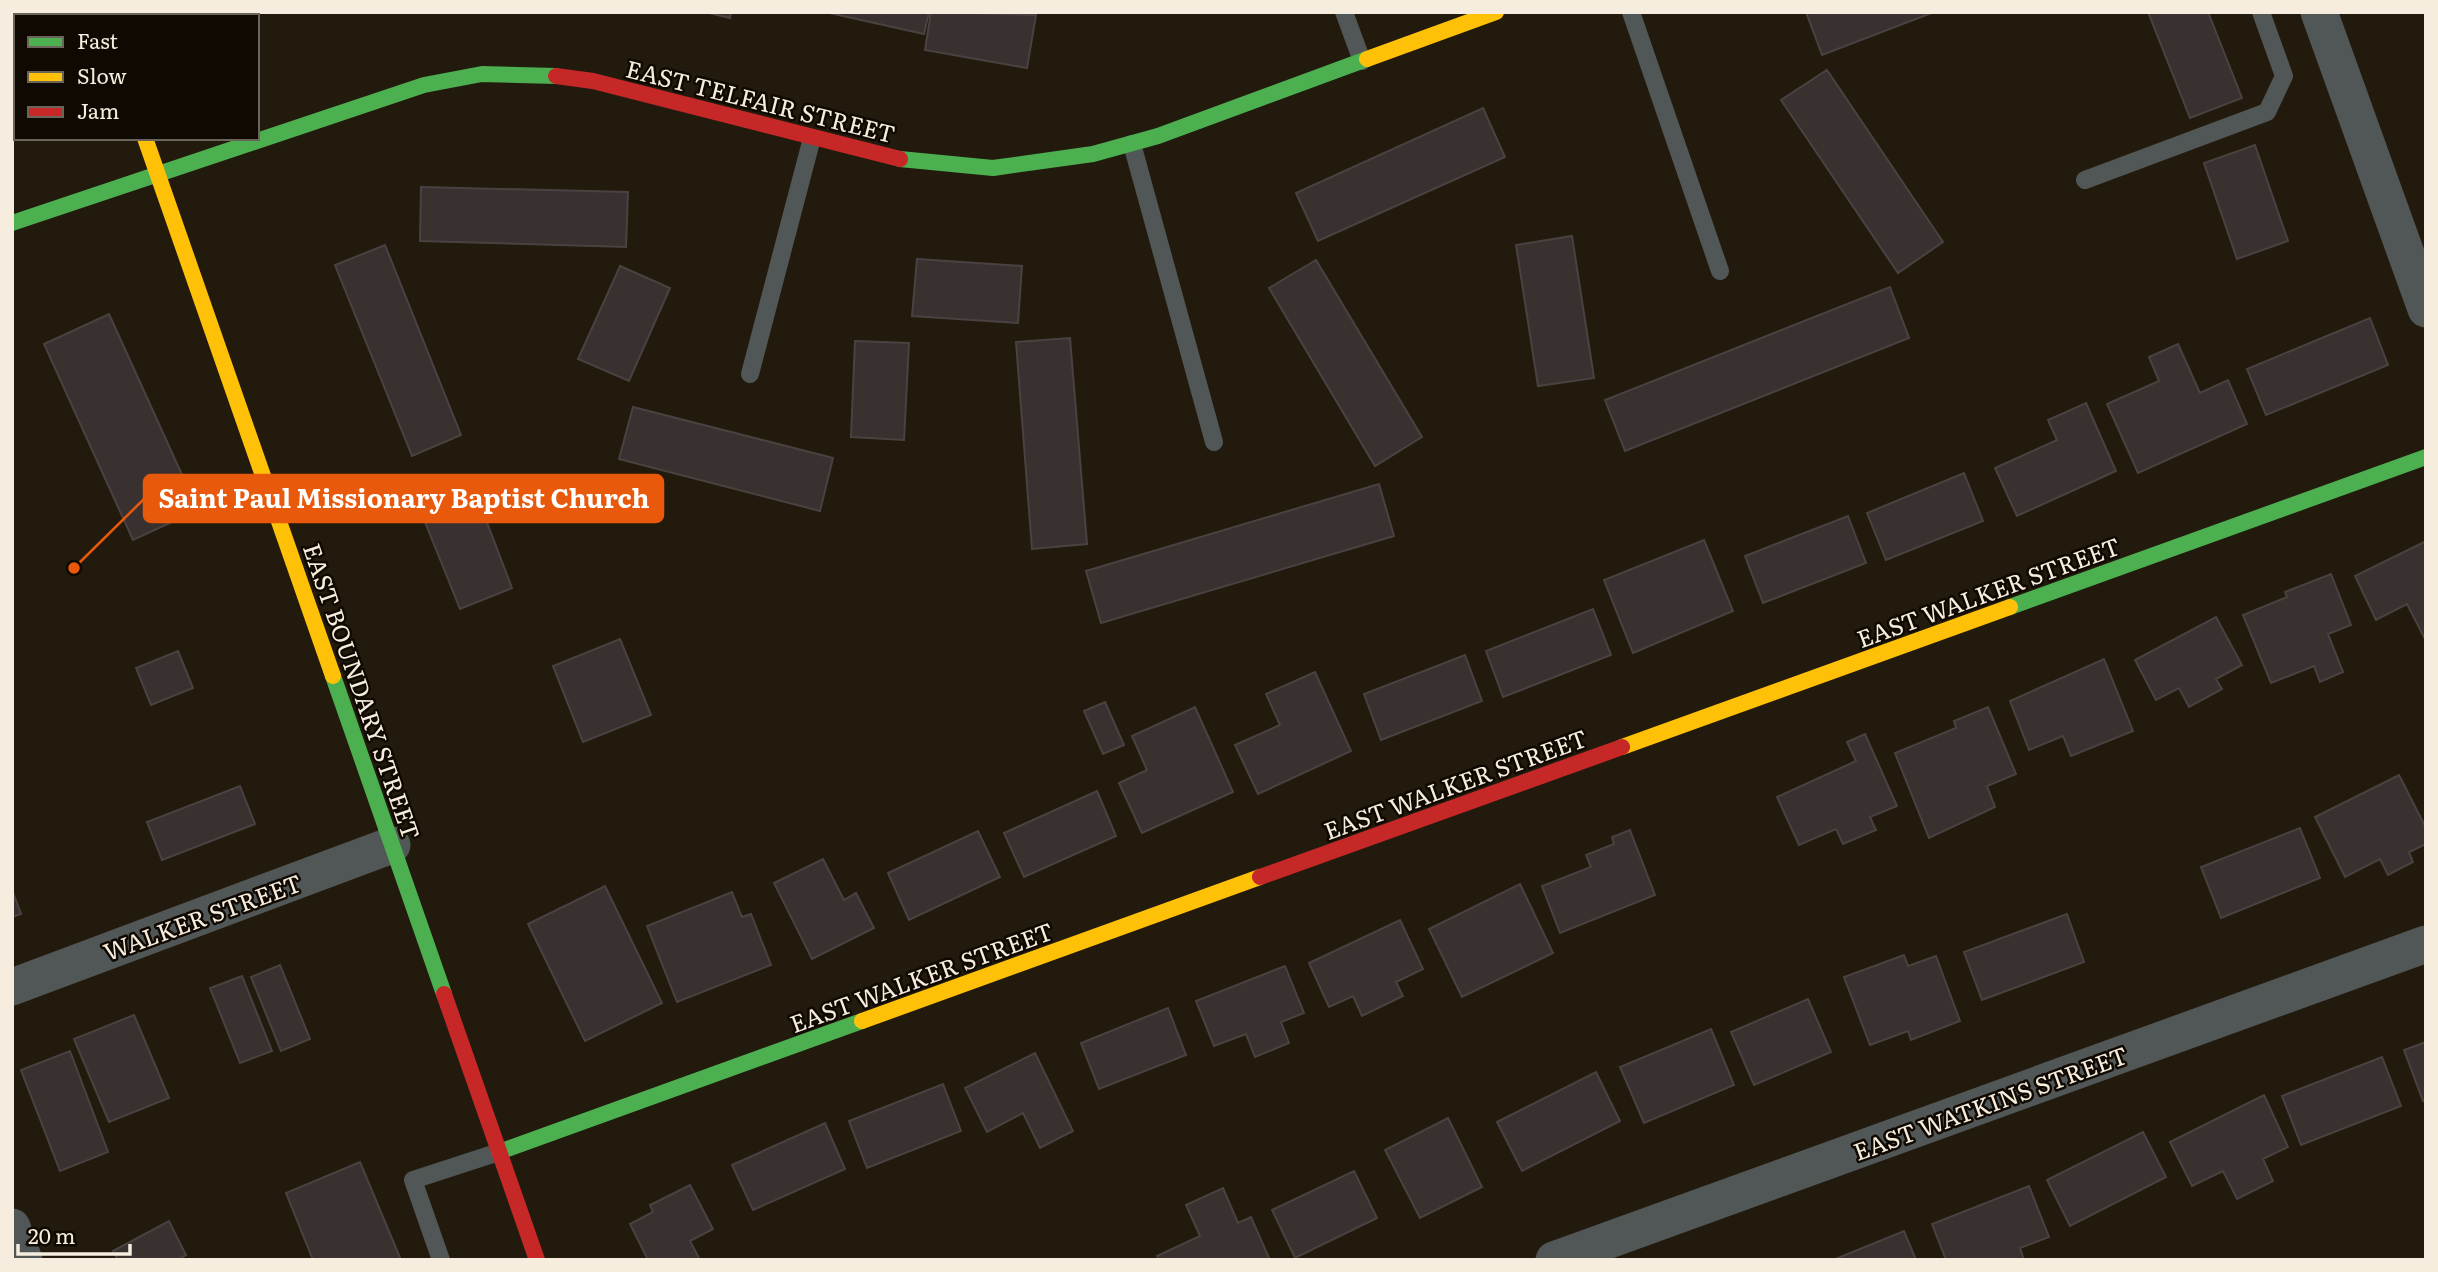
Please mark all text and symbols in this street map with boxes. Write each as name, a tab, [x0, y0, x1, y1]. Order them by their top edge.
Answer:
legend	[14, 14, 259, 140]
text: Fast	[77, 24, 118, 55]
street label: EAST TELFAIR STREET	[623, 50, 899, 150]
text: Slow	[77, 59, 127, 90]
text: Jam	[77, 94, 119, 125]
callout: Saint Paul Missionary Baptist Church	[144, 475, 663, 522]
text: Saint Paul Missionary Baptist Church	[159, 477, 650, 516]
street label: EAST WALKER STREET	[1851, 527, 2125, 655]
street label: EAST BOUNDARY STREET	[296, 538, 430, 844]
street label: EAST WALKER STREET	[1318, 719, 1592, 847]
street label: WALKER STREET	[98, 864, 306, 968]
street label: EAST WALKER STREET	[784, 912, 1058, 1040]
street label: EAST WATKINS STREET	[1848, 1036, 2132, 1168]
scale bar	[18, 1212, 130, 1256]
text: 20 m	[28, 1219, 75, 1250]

